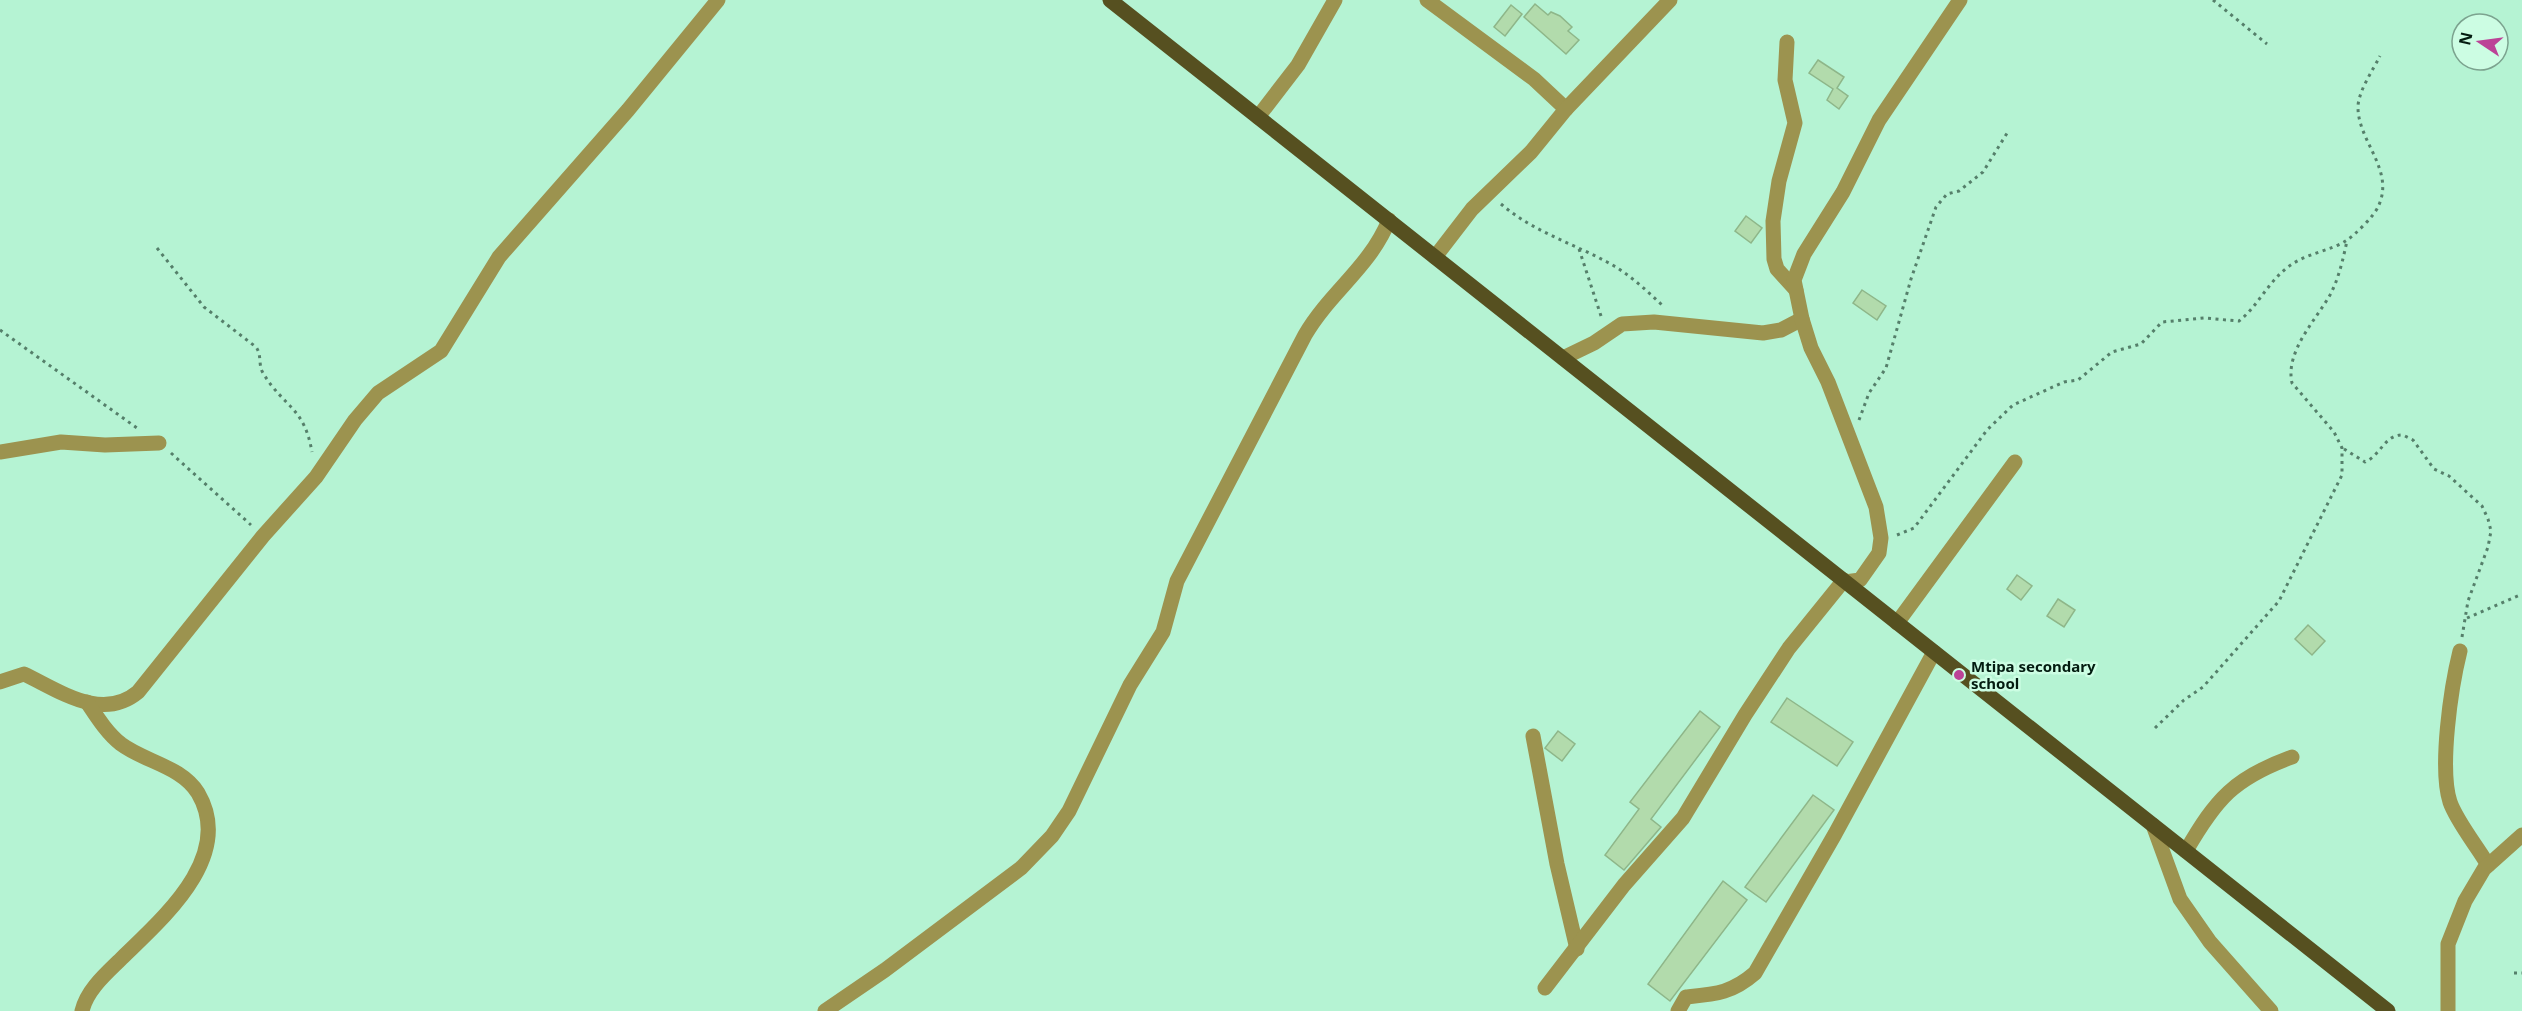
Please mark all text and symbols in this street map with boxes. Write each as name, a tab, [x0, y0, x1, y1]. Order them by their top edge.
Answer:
north arrow	[2450, 12, 2510, 72]
text: N	[2453, 30, 2478, 47]
place label: Mtipa secondary school	[1971, 656, 2096, 693]
marker: Mtipa secondary school	[1952, 668, 1966, 682]

